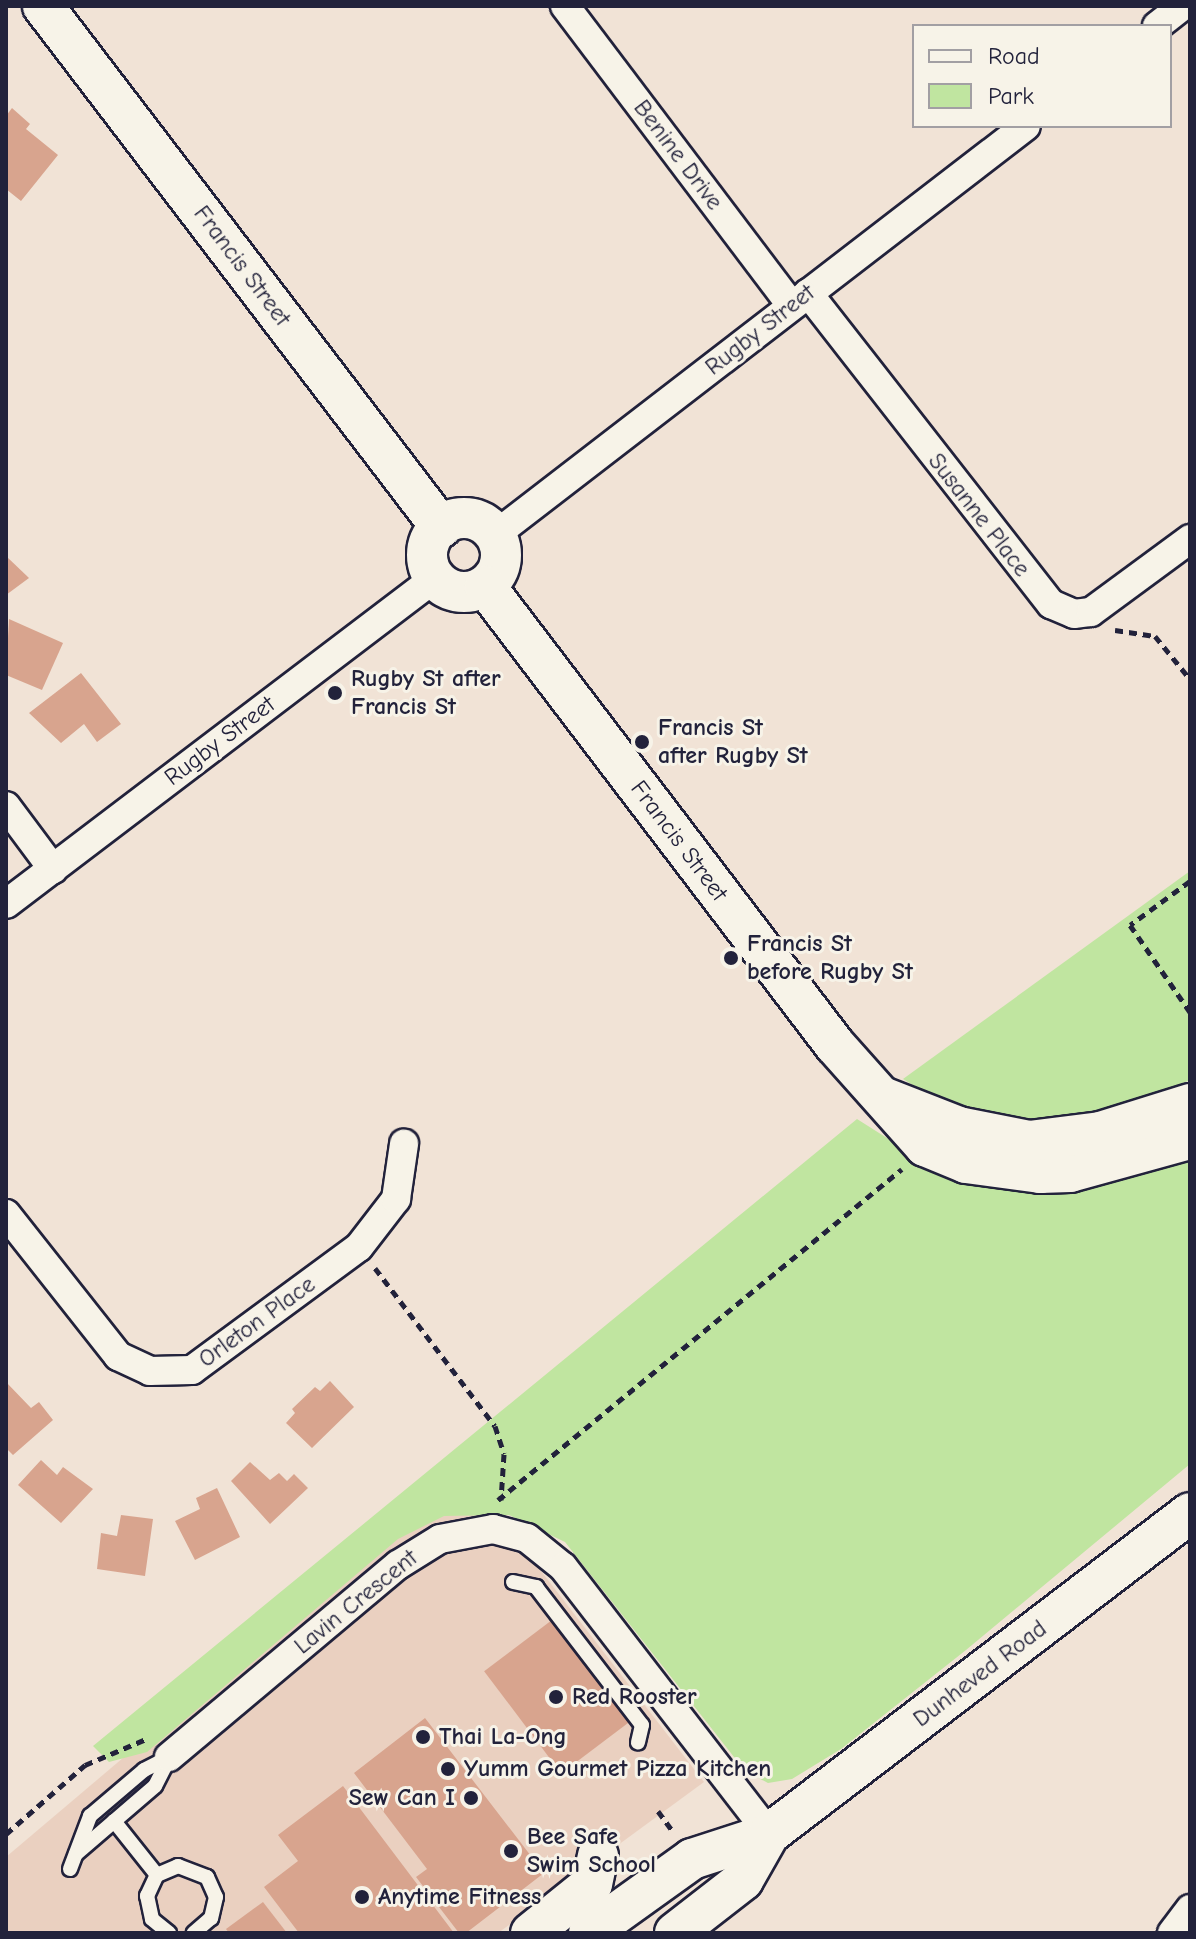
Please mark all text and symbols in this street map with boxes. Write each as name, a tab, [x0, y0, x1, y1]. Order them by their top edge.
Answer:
legend	[912, 24, 1172, 128]
text: Road	[988, 42, 1040, 70]
text: Park	[988, 82, 1034, 110]
street label: Benine Drive	[627, 94, 729, 216]
street label: Francis Street	[187, 200, 297, 332]
street label: Rugby Street	[700, 278, 820, 382]
street label: Susanne Place	[922, 447, 1036, 583]
place label: Rugby St after Francis St	[351, 665, 501, 721]
marker: Rugby St after Francis St	[326, 684, 344, 702]
street label: Rugby Street	[159, 690, 281, 792]
place label: Francis St after Rugby St	[658, 714, 808, 770]
marker: Francis St after Rugby St	[633, 733, 651, 751]
street label: Francis Street	[624, 775, 734, 907]
place label: Francis St before Rugby St	[747, 930, 913, 986]
marker: Francis St before Rugby St	[722, 949, 740, 967]
street label: Orleton Place	[193, 1270, 321, 1374]
street label: Lavin Crescent	[289, 1544, 423, 1660]
street label: Dunheved Road	[908, 1614, 1052, 1734]
place label: Red Rooster	[572, 1683, 697, 1711]
marker: Red Rooster	[547, 1688, 565, 1706]
place label: Thai La-Ong	[439, 1723, 567, 1751]
marker: Thai La-Ong	[414, 1728, 432, 1746]
place label: Yumm Gourmet Pizza Kitchen	[464, 1755, 771, 1783]
marker: Yumm Gourmet Pizza Kitchen	[439, 1760, 457, 1778]
place label: Sew Can I	[349, 1784, 455, 1812]
marker: Sew Can I	[462, 1789, 480, 1807]
place label: Bee Safe Swim School	[527, 1823, 656, 1879]
marker: Bee Safe Swim School	[502, 1842, 520, 1860]
place label: Anytime Fitness	[378, 1883, 541, 1911]
marker: Anytime Fitness	[353, 1888, 371, 1906]

